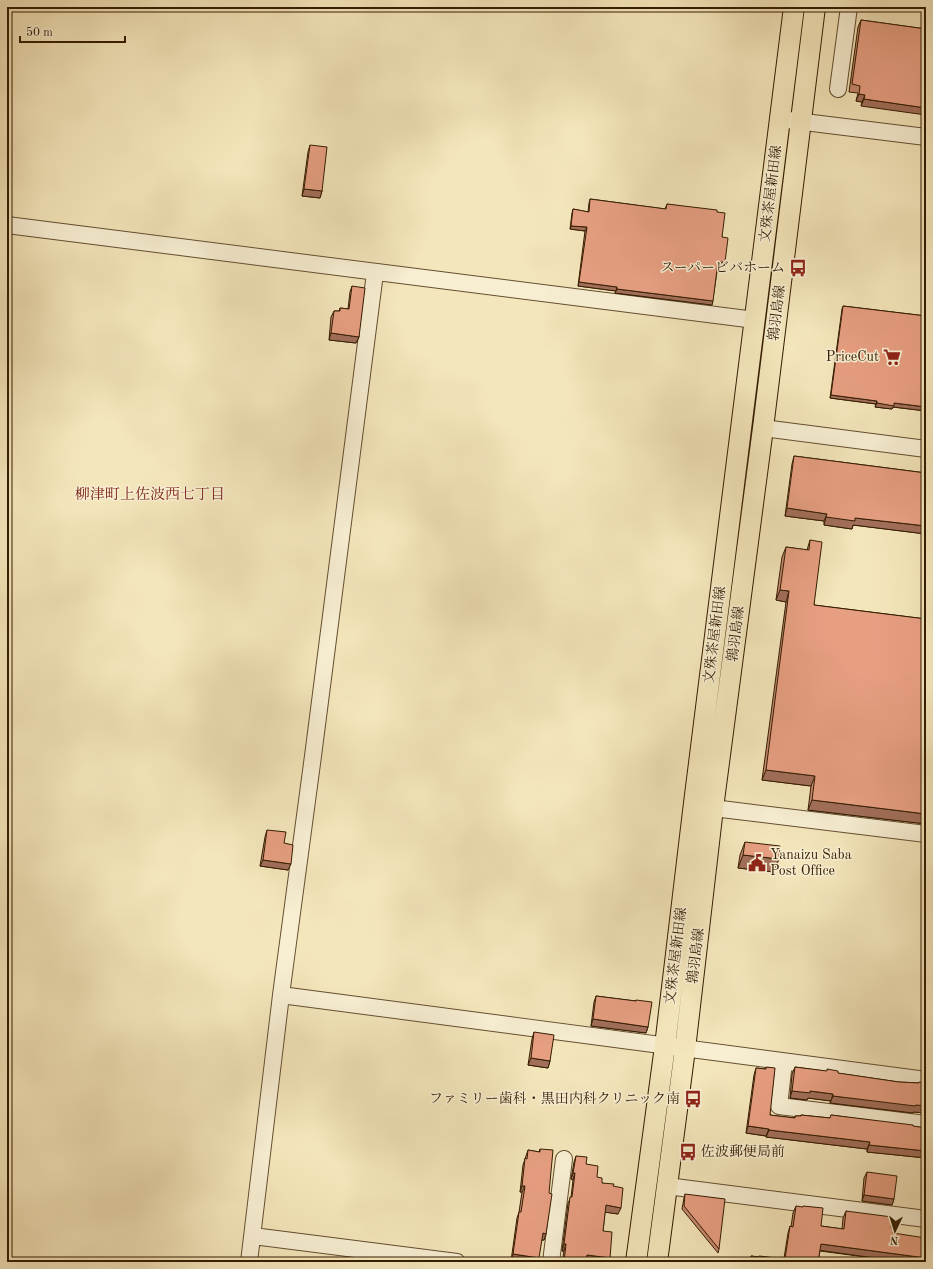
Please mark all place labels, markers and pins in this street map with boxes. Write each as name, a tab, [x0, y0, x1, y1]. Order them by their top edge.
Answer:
bus stop icon: スーパービバホーム	[788, 258, 808, 278]
place label: スーパービバホーム	[660, 261, 785, 275]
supermarket icon: PriceCut	[882, 347, 902, 367]
place label: PriceCut	[826, 350, 879, 364]
place label: Yanaizu Saba Post Office	[770, 848, 852, 878]
public building icon: Yanaizu Saba Post Office	[747, 853, 767, 873]
bus stop icon: ファミリー歯科・黒田内科クリニック南	[683, 1089, 703, 1109]
place label: ファミリー歯科・黒田内科クリニック南	[429, 1091, 680, 1106]
bus stop icon: 佐波郵便局前	[678, 1142, 698, 1162]
place label: 佐波郵便局前	[701, 1144, 785, 1159]

